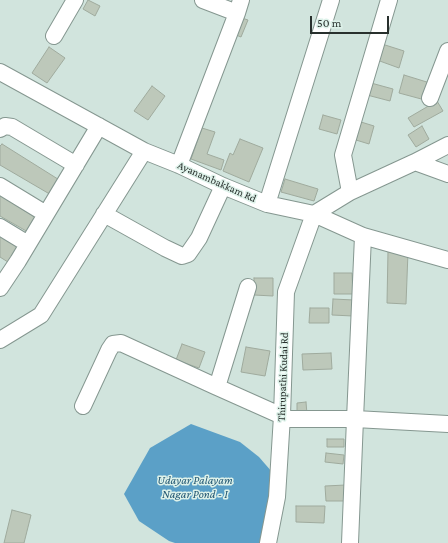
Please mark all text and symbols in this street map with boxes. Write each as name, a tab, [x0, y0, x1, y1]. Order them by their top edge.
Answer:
scale bar	[312, 8, 391, 34]
text: 50 m	[317, 16, 341, 30]
street label: Ayanambakkam Rd	[176, 159, 258, 205]
street label: Thirupathi Kudai Rd	[275, 332, 291, 422]
water label: Udayar Palayam Nagar Pond - I	[157, 473, 233, 501]

